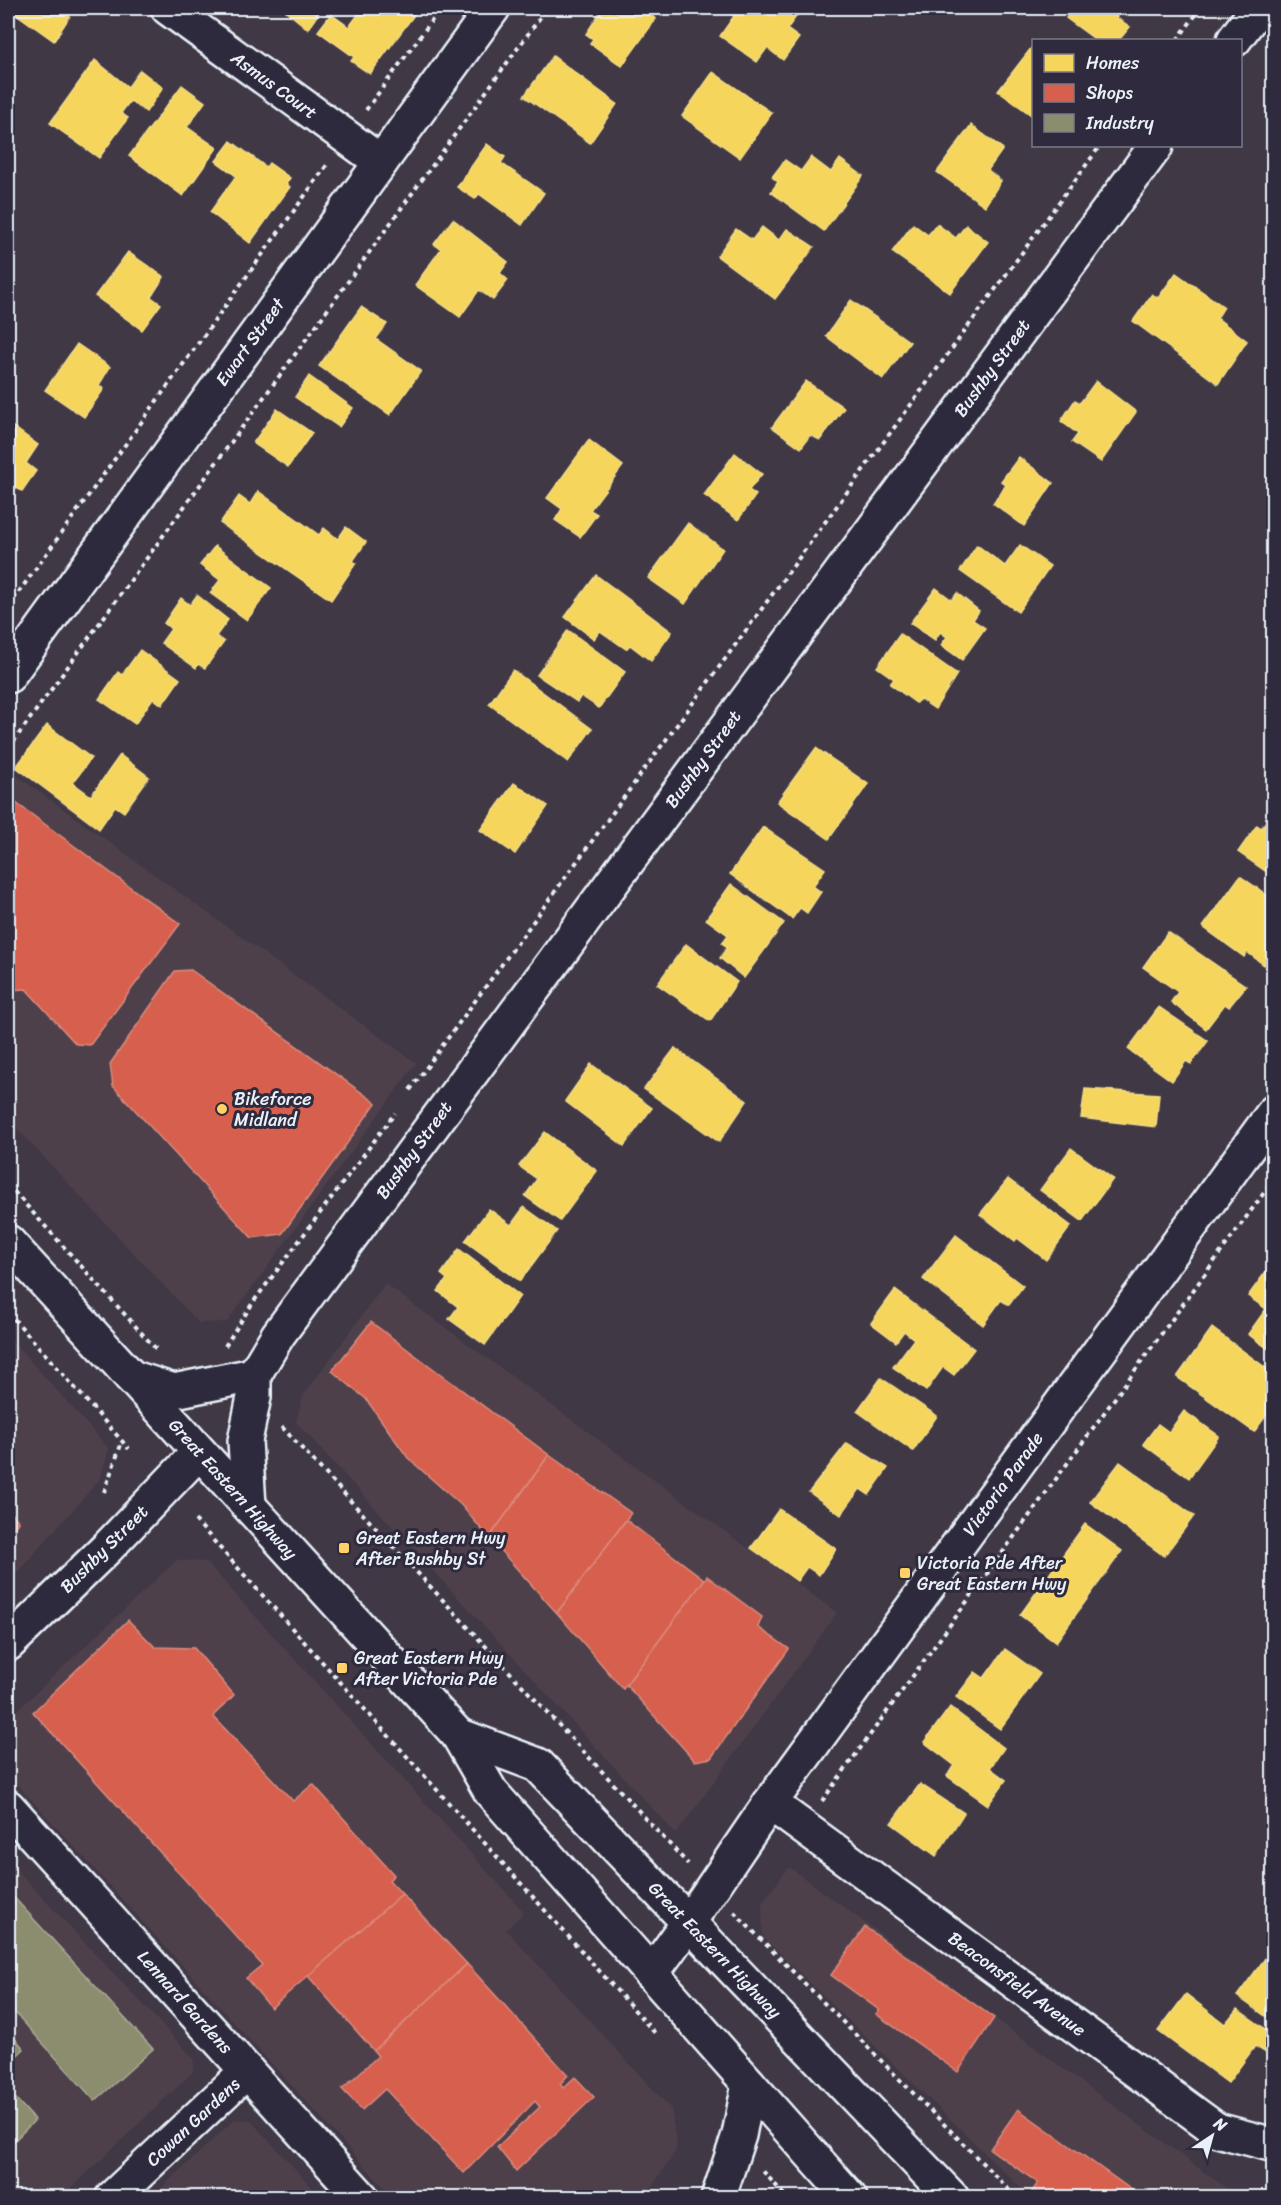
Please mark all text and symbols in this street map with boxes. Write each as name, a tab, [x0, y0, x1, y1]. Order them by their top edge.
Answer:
legend	[1032, 39, 1242, 147]
street label: Asmus Court	[223, 42, 324, 128]
text: Homes	[1086, 47, 1140, 79]
text: Shops	[1086, 77, 1133, 109]
text: Industry	[1085, 107, 1155, 139]
street label: Ewart Street	[207, 290, 294, 393]
street label: Bushby Street	[945, 312, 1039, 424]
street label: Bushby Street	[656, 703, 750, 815]
place label: Bikeforce Midland	[234, 1083, 311, 1136]
street label: Bushby Street	[367, 1094, 461, 1206]
marker: Bikeforce Midland	[215, 1102, 229, 1116]
street label: Great Eastern Highway	[160, 1411, 306, 1568]
street label: Victoria Parade	[954, 1425, 1052, 1543]
street label: Bushby Street	[52, 1497, 156, 1601]
place label: Great Eastern Hwy After Bushby St	[355, 1522, 506, 1575]
marker: Great Eastern Hwy After Bushby St	[337, 1541, 351, 1555]
place label: Victoria Pde After Great Eastern Hwy	[917, 1547, 1067, 1600]
marker: Victoria Pde After Great Eastern Hwy	[898, 1566, 912, 1580]
place label: Great Eastern Hwy After Victoria Pde	[353, 1642, 504, 1695]
marker: Great Eastern Hwy After Victoria Pde	[335, 1661, 349, 1675]
street label: Great Eastern Highway	[640, 1873, 790, 2027]
street label: Beaconsfield Avenue	[941, 1923, 1093, 2045]
street label: Lennard Gardens	[129, 1942, 242, 2062]
street label: Cowan Gardens	[138, 2069, 248, 2175]
north arrow	[1182, 2106, 1242, 2166]
text: N	[1207, 2109, 1234, 2140]

